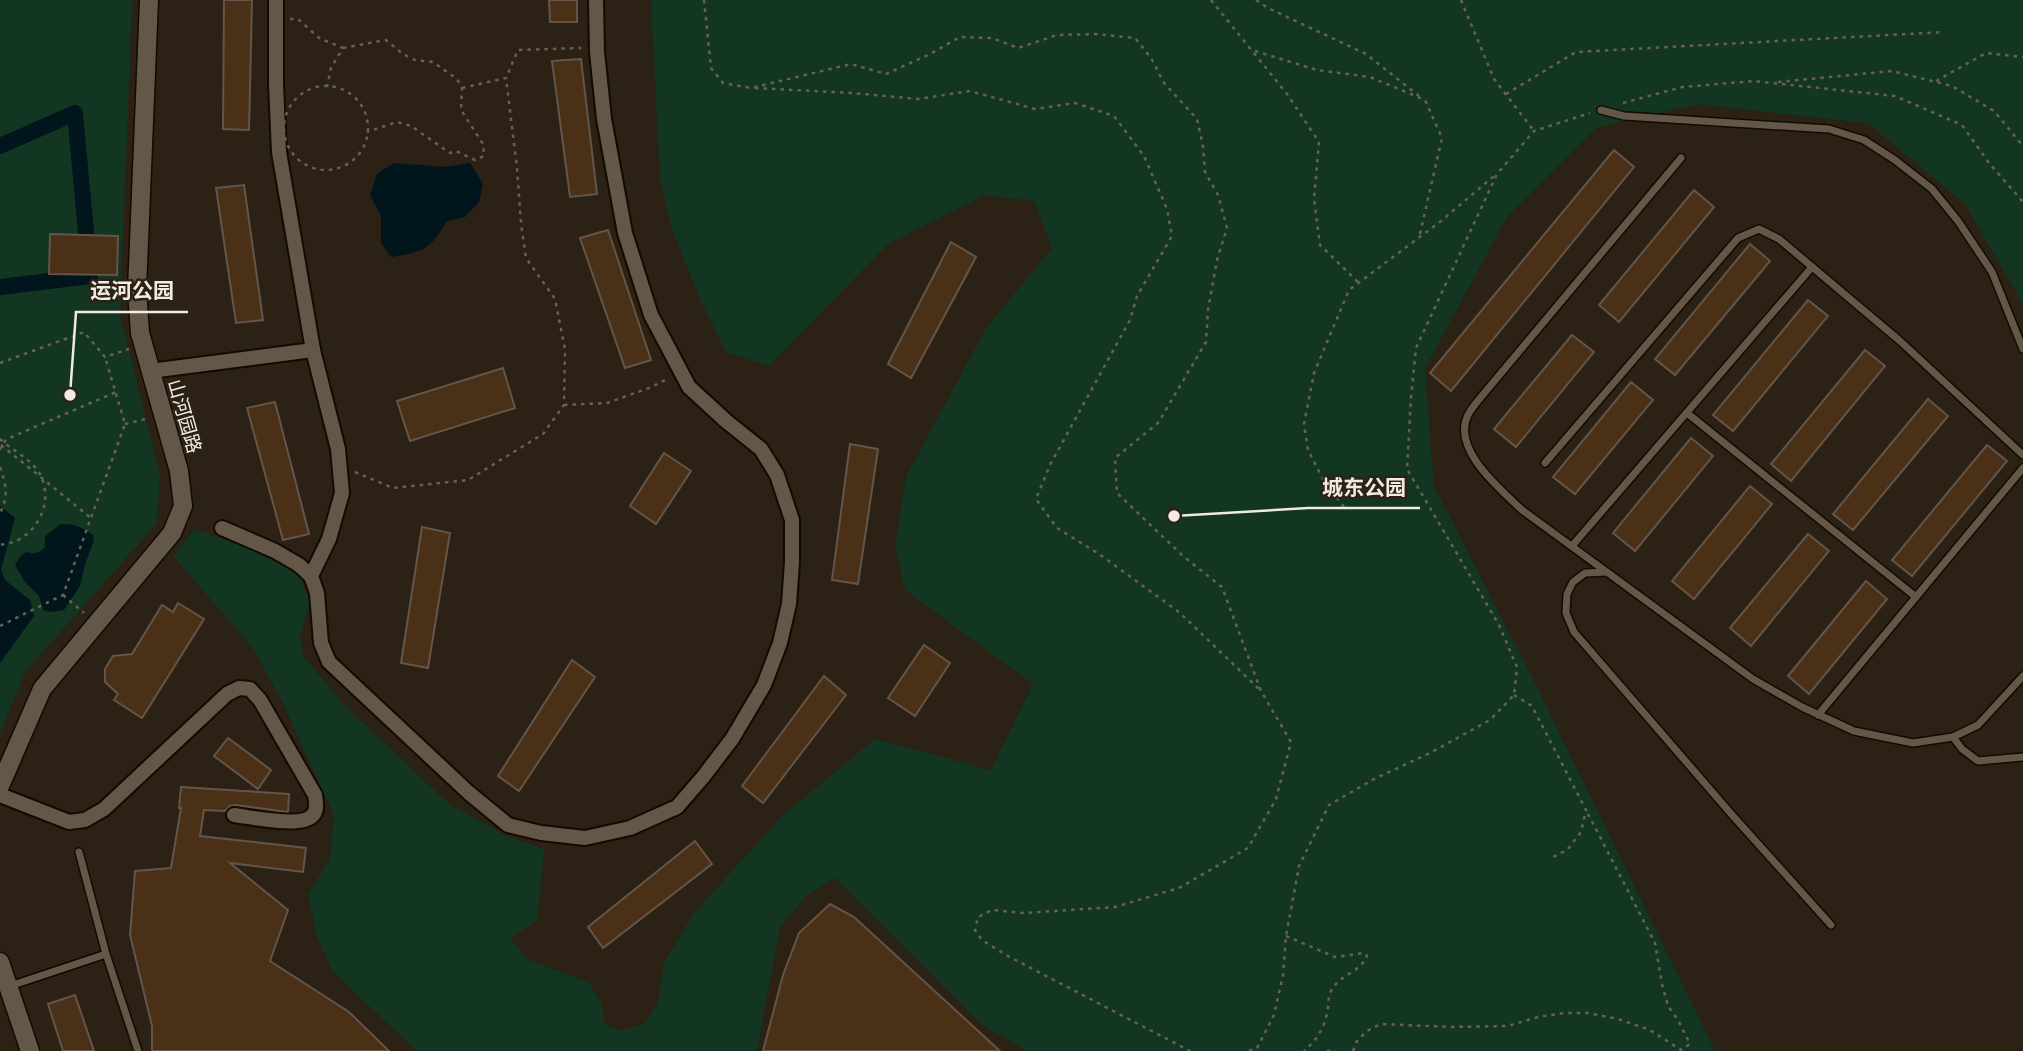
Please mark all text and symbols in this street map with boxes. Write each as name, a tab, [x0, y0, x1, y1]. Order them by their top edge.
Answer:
callout: 运河公园	[76, 270, 188, 312]
text: 运河公园	[90, 277, 174, 304]
street label: 山河园路	[163, 376, 207, 456]
callout: 城东公园	[1308, 466, 1420, 508]
text: 城东公园	[1322, 474, 1406, 501]

